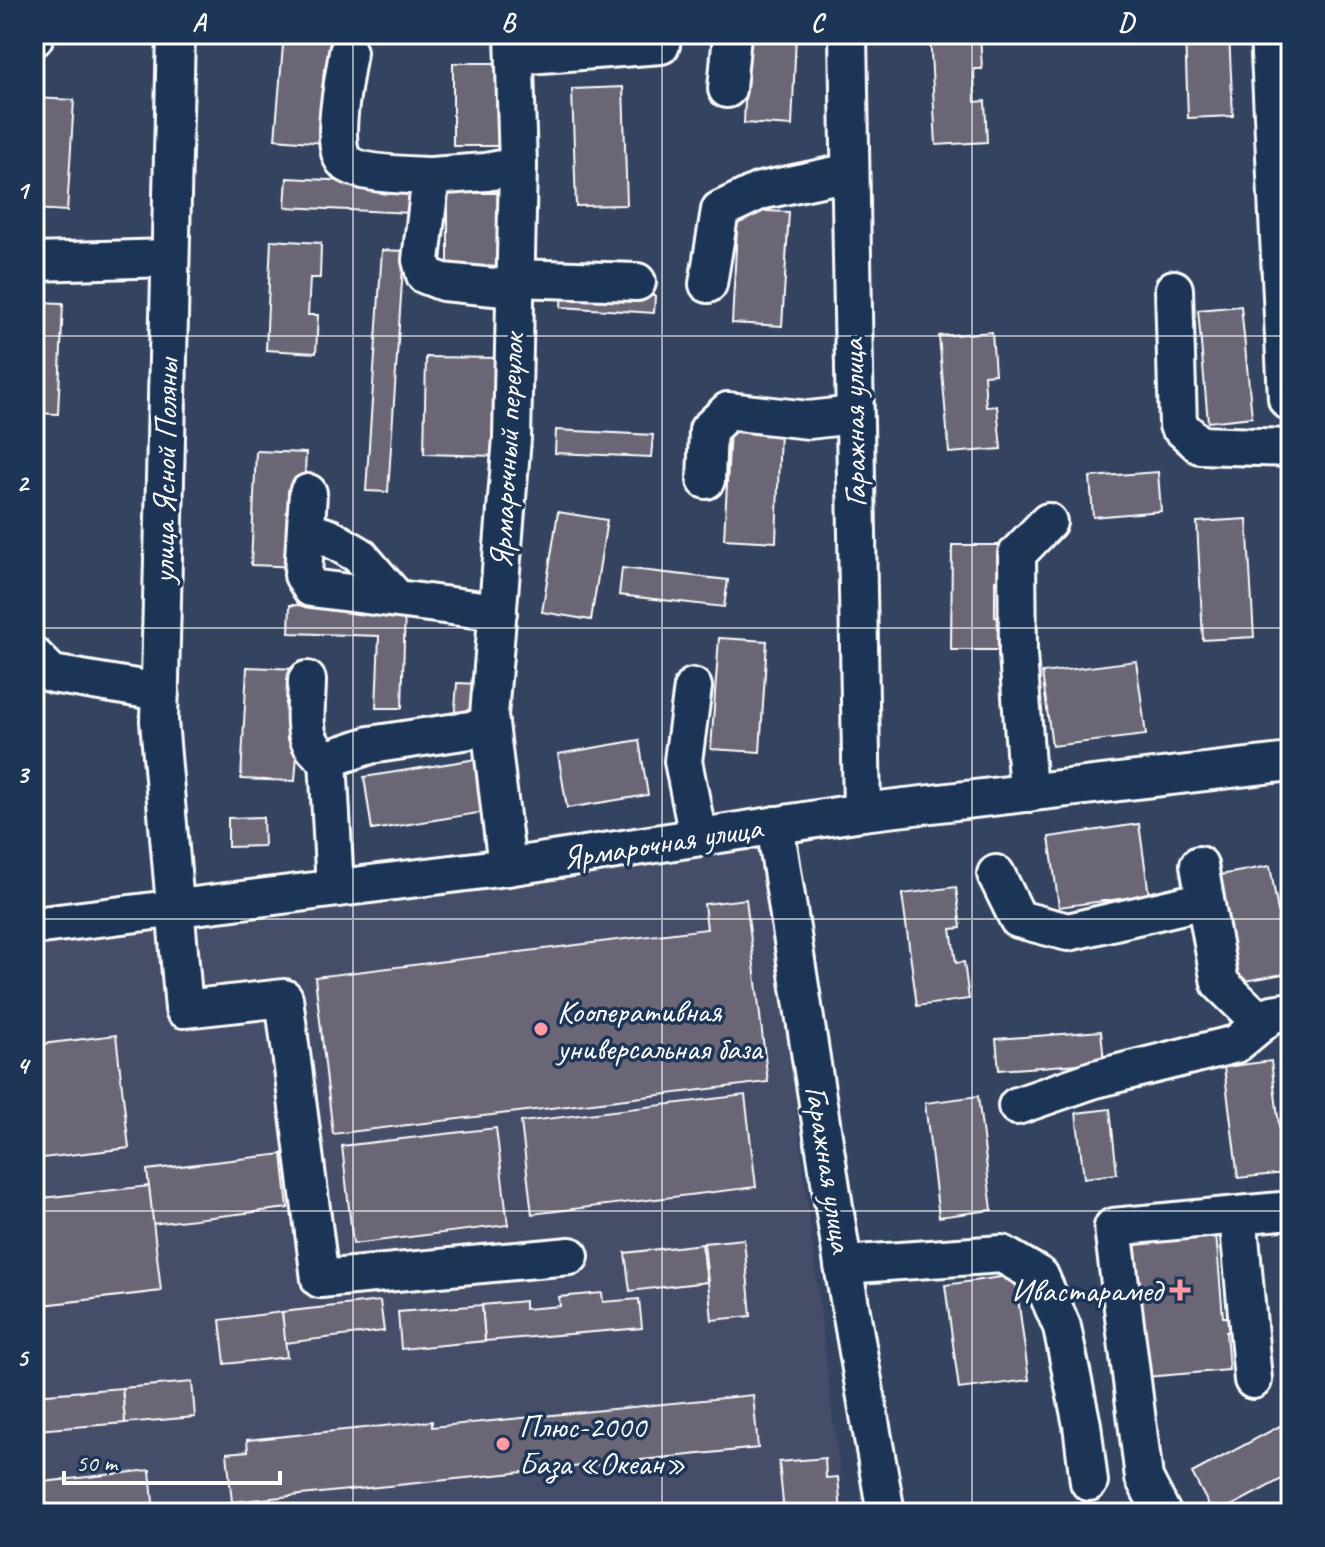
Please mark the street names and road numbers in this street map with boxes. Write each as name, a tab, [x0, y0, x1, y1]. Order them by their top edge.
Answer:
street label: Ярмарочный переулок	[480, 329, 534, 570]
street label: Гаражная улица	[832, 336, 876, 508]
street label: улица Ясной Поляны	[143, 356, 187, 586]
street label: Ярмарочная улица	[559, 807, 767, 879]
street label: Гаражная улица	[796, 1083, 863, 1257]

